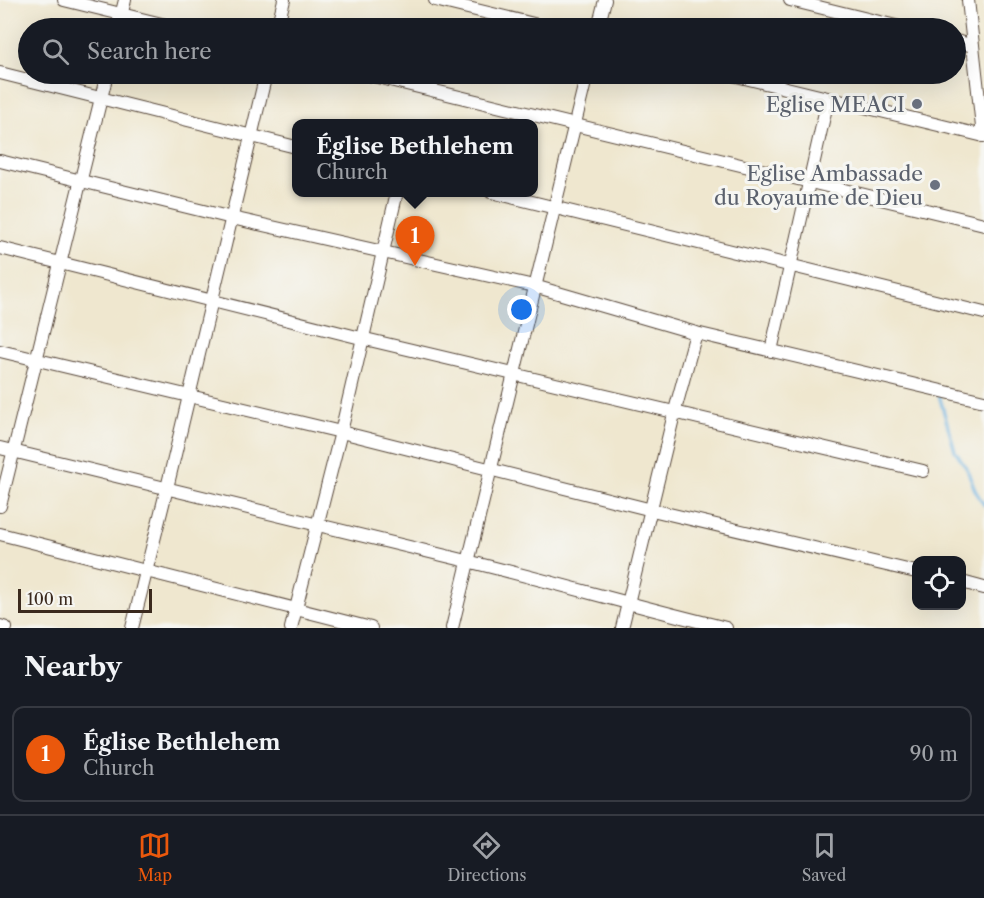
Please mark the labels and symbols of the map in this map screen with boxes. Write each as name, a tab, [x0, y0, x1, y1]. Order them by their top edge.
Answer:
place label: Eglise MEACI	[766, 92, 905, 117]
marker: Eglise MEACI	[910, 97, 924, 111]
place label: Eglise Ambassade du Royaume de Dieu	[714, 161, 923, 210]
marker: Eglise Ambassade du Royaume de Dieu	[928, 178, 942, 192]
pin: 1	[396, 216, 434, 266]
your location	[507, 295, 536, 324]
scale bar	[18, 586, 152, 614]

